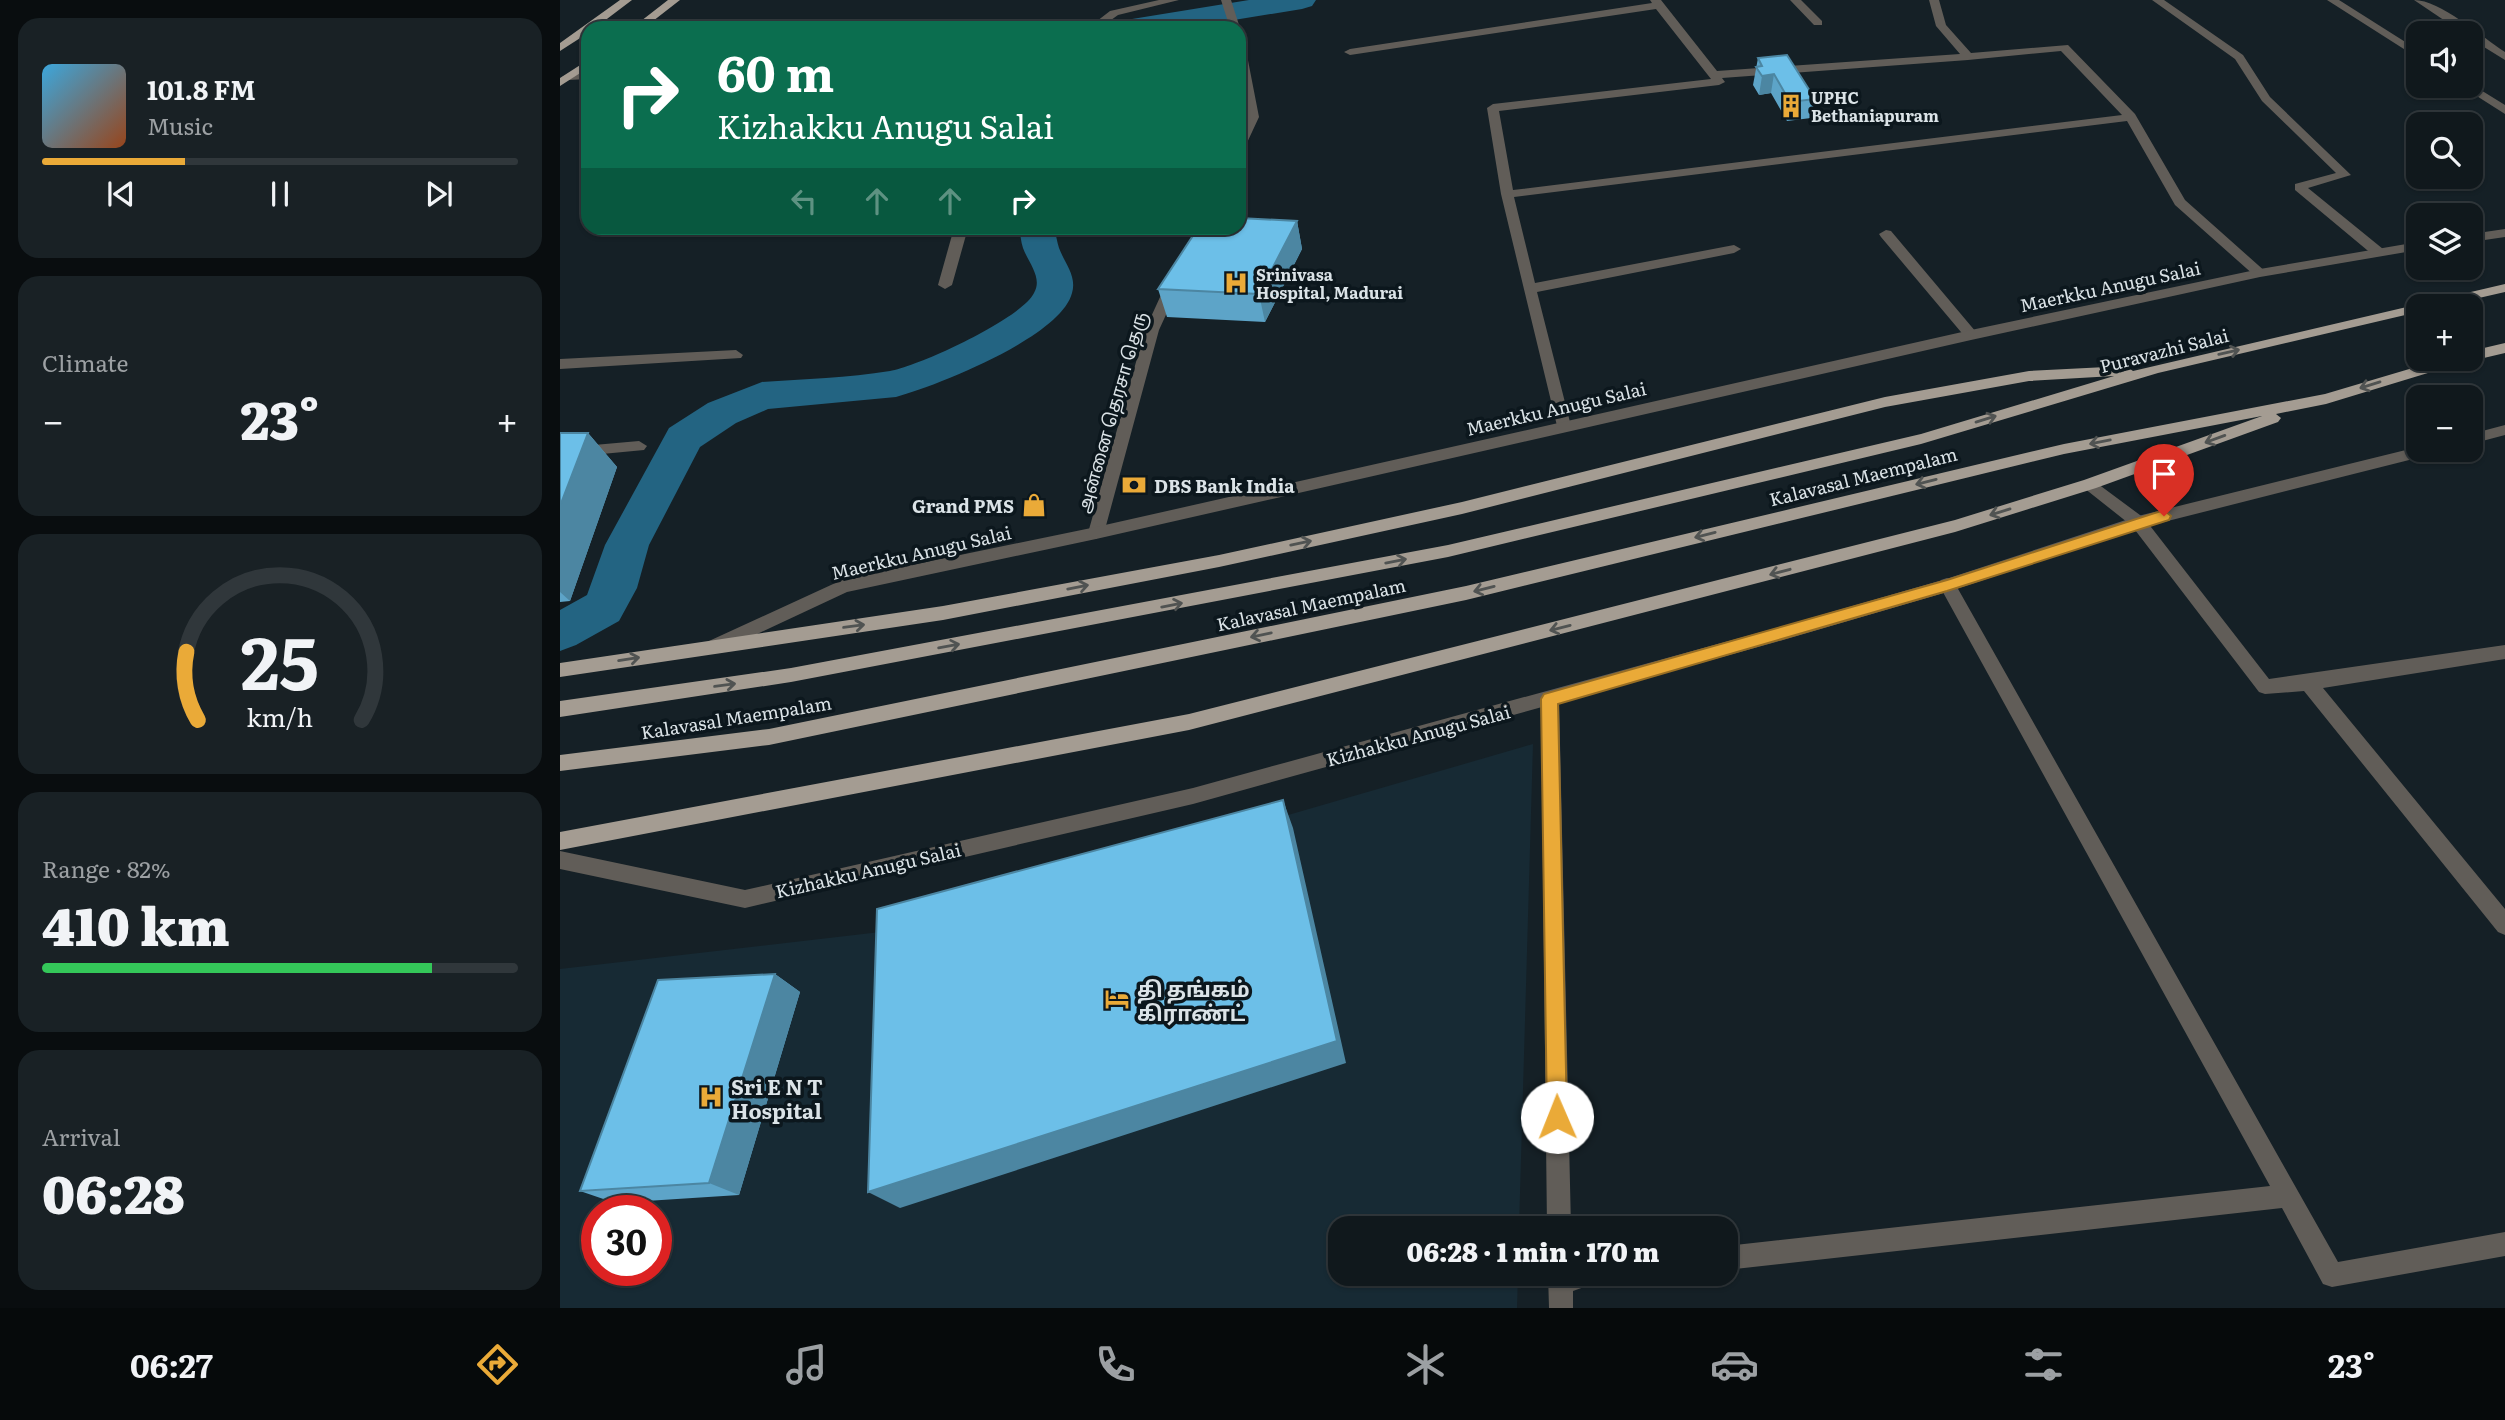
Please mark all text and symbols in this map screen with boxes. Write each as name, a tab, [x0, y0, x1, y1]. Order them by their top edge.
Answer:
map controls	[2406, 21, 2483, 462]
button: sound	[2406, 21, 2483, 98]
text: 60 m	[717, 34, 834, 107]
icon: right	[602, 49, 693, 140]
text: 101.8 FM	[147, 69, 256, 108]
place label: UPHC Bethaniapuram	[1811, 85, 1939, 127]
building icon: UPHC Bethaniapuram	[1777, 92, 1805, 120]
text: Kizhakku Anugu Salai	[717, 101, 1054, 149]
text: Music	[147, 108, 213, 142]
button: search	[2406, 112, 2483, 189]
icon: previous	[102, 175, 140, 213]
icon: pause	[261, 175, 299, 213]
icon: next	[420, 175, 458, 213]
icon: left	[785, 182, 823, 220]
icon: ahead	[858, 182, 896, 220]
icon: ahead	[931, 182, 969, 220]
icon: right	[1004, 182, 1042, 220]
button: layers	[2406, 203, 2483, 280]
street label: Maerkku Anugu Salai	[2017, 254, 2203, 318]
place label: Srinivasa Hospital, Madurai	[1256, 262, 1403, 304]
hospital icon: Srinivasa Hospital, Madurai	[1222, 269, 1250, 297]
button: +	[2406, 294, 2483, 371]
street label: அன்னை தெரசா தெரு	[1069, 308, 1153, 516]
street label: Puravazhi Salai	[2097, 321, 2231, 379]
text: Climate	[42, 345, 128, 379]
one-way arrow	[2217, 345, 2240, 359]
street label: Maerkku Anugu Salai	[1463, 374, 1649, 442]
text: 23°	[241, 379, 320, 456]
one-way arrow	[2360, 380, 2382, 393]
button: −	[2406, 385, 2483, 462]
text: −	[42, 390, 64, 447]
text: +	[496, 390, 518, 447]
one-way arrow	[1975, 412, 1997, 425]
one-way arrow	[2205, 433, 2227, 446]
one-way arrow	[2089, 436, 2112, 449]
street label: Kalavasal Maempalam	[1766, 440, 1960, 512]
pin	[2134, 444, 2194, 516]
icon: arrive	[2145, 455, 2183, 493]
bank icon: DBS Bank India	[1120, 471, 1148, 499]
place label: DBS Bank India	[1154, 472, 1295, 499]
one-way arrow	[1915, 476, 1938, 489]
shop icon: Grand PMS	[1020, 491, 1048, 519]
place label: Grand PMS	[912, 492, 1014, 519]
one-way arrow	[1989, 506, 2011, 519]
street label: Maerkku Anugu Salai	[828, 518, 1014, 586]
one-way arrow	[1694, 529, 1717, 542]
one-way arrow	[1289, 536, 1312, 550]
one-way arrow	[1384, 554, 1407, 567]
one-way arrow	[1770, 566, 1792, 579]
street label: Kalavasal Maempalam	[1214, 571, 1408, 637]
one-way arrow	[1066, 580, 1089, 594]
one-way arrow	[1473, 583, 1495, 596]
one-way arrow	[1160, 598, 1183, 611]
text: 25	[241, 604, 319, 712]
one-way arrow	[842, 619, 865, 632]
one-way arrow	[1549, 622, 1572, 635]
one-way arrow	[1250, 629, 1273, 643]
one-way arrow	[937, 639, 960, 653]
one-way arrow	[617, 652, 640, 665]
one-way arrow	[713, 678, 735, 691]
street label: Kalavasal Maempalam	[639, 689, 833, 745]
street label: Kizhakku Anugu Salai	[1323, 697, 1513, 773]
text: km/h	[247, 698, 313, 735]
street label: Kizhakku Anugu Salai	[773, 836, 963, 904]
text: Range · 82%	[42, 851, 170, 885]
text: 410 km	[42, 885, 230, 962]
place label: தி தங்கம் கிராண்ட்	[1137, 972, 1250, 1027]
hotel icon: தி தங்கம் கிராண்ட்	[1103, 985, 1131, 1013]
place label: Sri E N T Hospital	[731, 1070, 823, 1125]
position arrow	[1520, 1080, 1594, 1154]
hospital icon: Sri E N T Hospital	[697, 1083, 725, 1111]
text: Arrival	[42, 1119, 121, 1153]
text: 06:28	[42, 1153, 185, 1230]
speed limit sign: 30	[581, 1195, 672, 1286]
text: 06:28 · 1 min · 170 m	[1407, 1231, 1659, 1270]
text: 06:27	[130, 1340, 213, 1388]
icon: directions	[473, 1340, 522, 1389]
icon: music	[782, 1340, 831, 1389]
icon: phone	[1091, 1340, 1140, 1389]
icon: climate	[1401, 1340, 1450, 1389]
icon: car	[1710, 1340, 1759, 1389]
icon: filters	[2019, 1340, 2068, 1389]
text: 23°	[2328, 1340, 2375, 1388]

